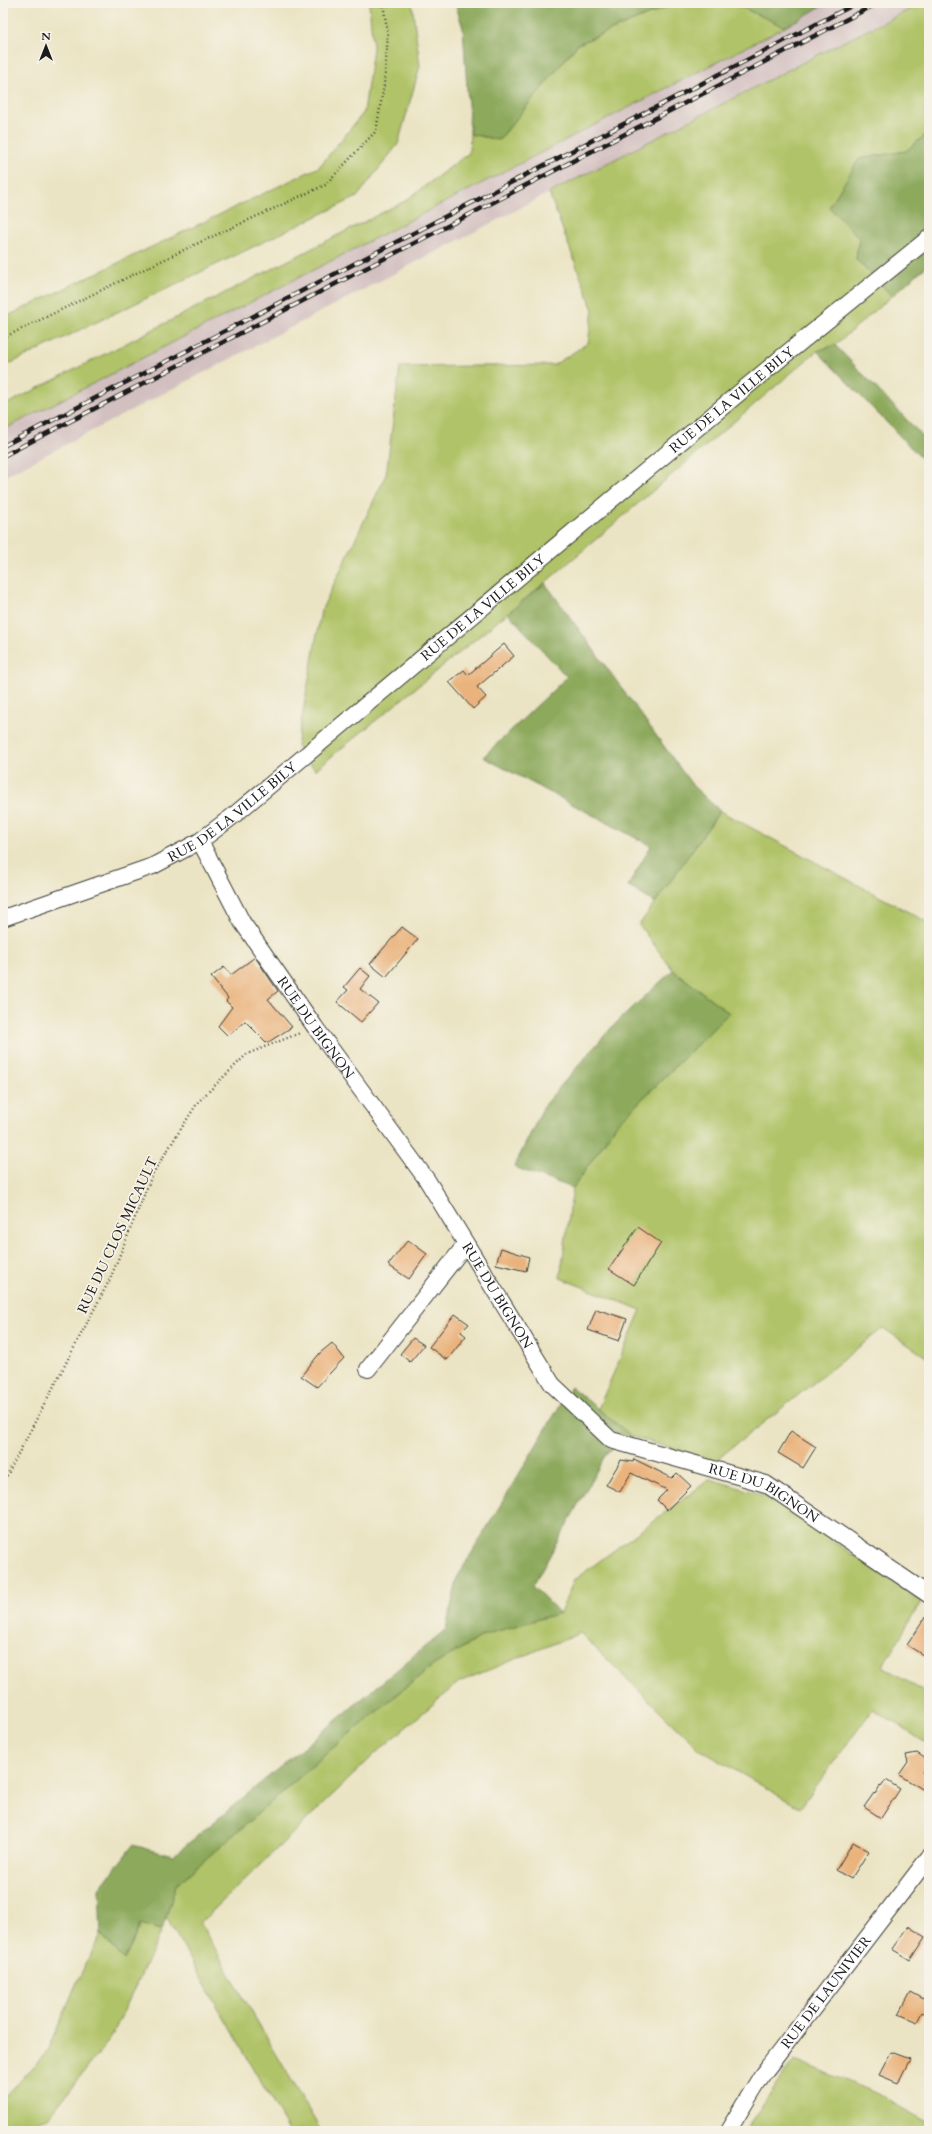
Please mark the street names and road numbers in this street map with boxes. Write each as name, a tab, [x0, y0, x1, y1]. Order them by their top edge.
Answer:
street label: RUE DE LA VILLE BILY	[665, 342, 799, 458]
street label: RUE DE LA VILLE BILY	[417, 550, 550, 665]
street label: RUE DE LA VILLE BILY	[164, 757, 301, 867]
street label: RUE DU BIGNON	[273, 973, 359, 1083]
street label: RUE DU CLOS MICAULT	[73, 1154, 162, 1317]
street label: RUE DU BIGNON	[457, 1239, 537, 1352]
street label: RUE DU BIGNON	[706, 1459, 823, 1527]
street label: RUE DE LAUNIVIER	[777, 1932, 875, 2053]

